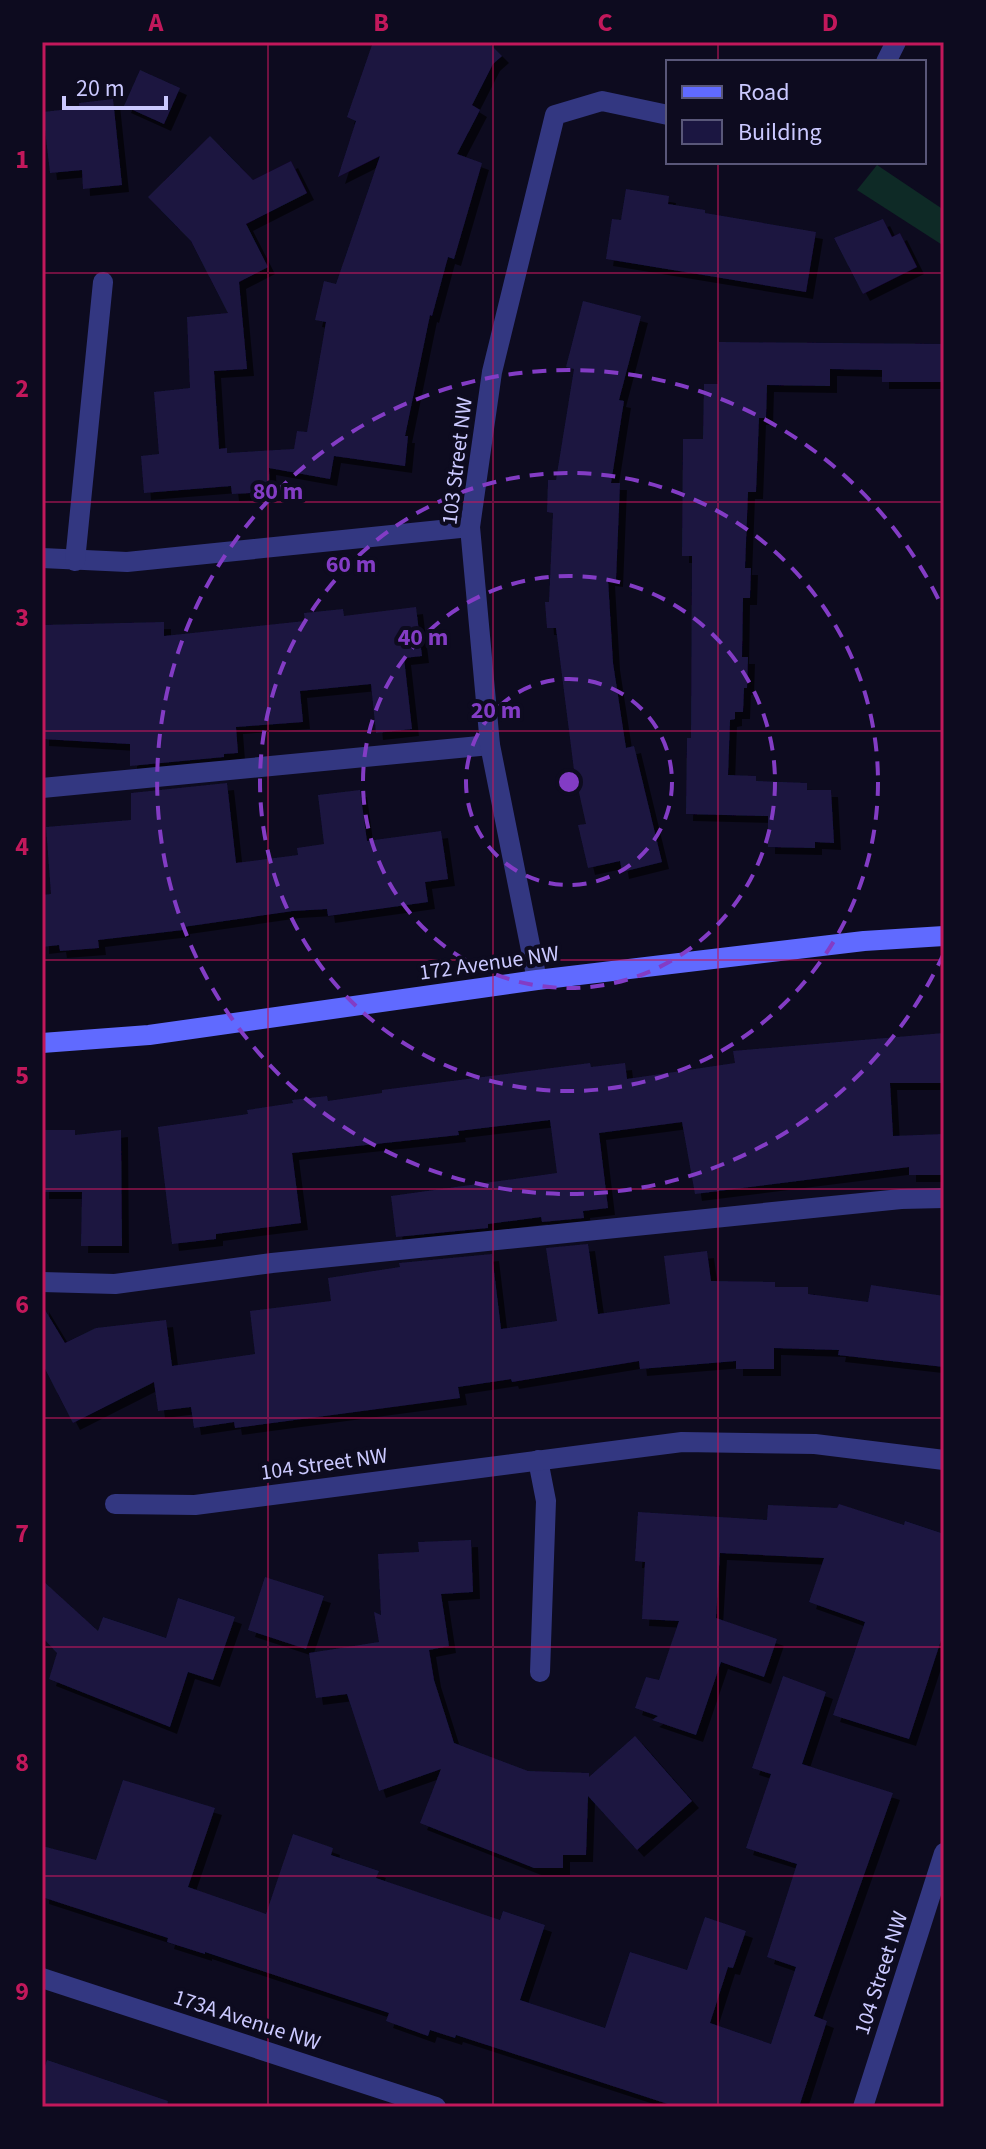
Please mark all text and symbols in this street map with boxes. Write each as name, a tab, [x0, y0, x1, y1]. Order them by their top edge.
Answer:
text: A	[148, 4, 165, 41]
text: B	[373, 4, 389, 41]
text: C	[597, 4, 613, 41]
text: D	[822, 4, 838, 41]
scale bar	[64, 60, 166, 110]
legend	[666, 60, 926, 164]
text: 20 m	[76, 71, 125, 106]
text: Road	[738, 75, 790, 110]
text: Building	[738, 115, 822, 150]
text: 1	[15, 141, 29, 178]
text: 2	[15, 370, 29, 407]
street label: 103 Street NW	[433, 395, 481, 527]
text: 80 m	[253, 474, 303, 509]
text: 60 m	[326, 547, 376, 582]
text: 3	[15, 599, 29, 636]
text: 40 m	[398, 620, 448, 655]
text: 20 m	[471, 693, 521, 728]
centre of rings	[555, 768, 583, 796]
text: 4	[15, 828, 29, 865]
street label: 172 Avenue NW	[417, 937, 561, 989]
text: 5	[15, 1057, 29, 1094]
text: 6	[15, 1286, 29, 1323]
street label: 104 Street NW	[258, 1439, 390, 1489]
text: 7	[15, 1515, 29, 1552]
text: 8	[15, 1744, 29, 1781]
street label: 104 Street NW	[846, 1907, 916, 2039]
text: 9	[15, 1973, 29, 2010]
street label: 173A Avenue NW	[169, 1981, 325, 2059]

